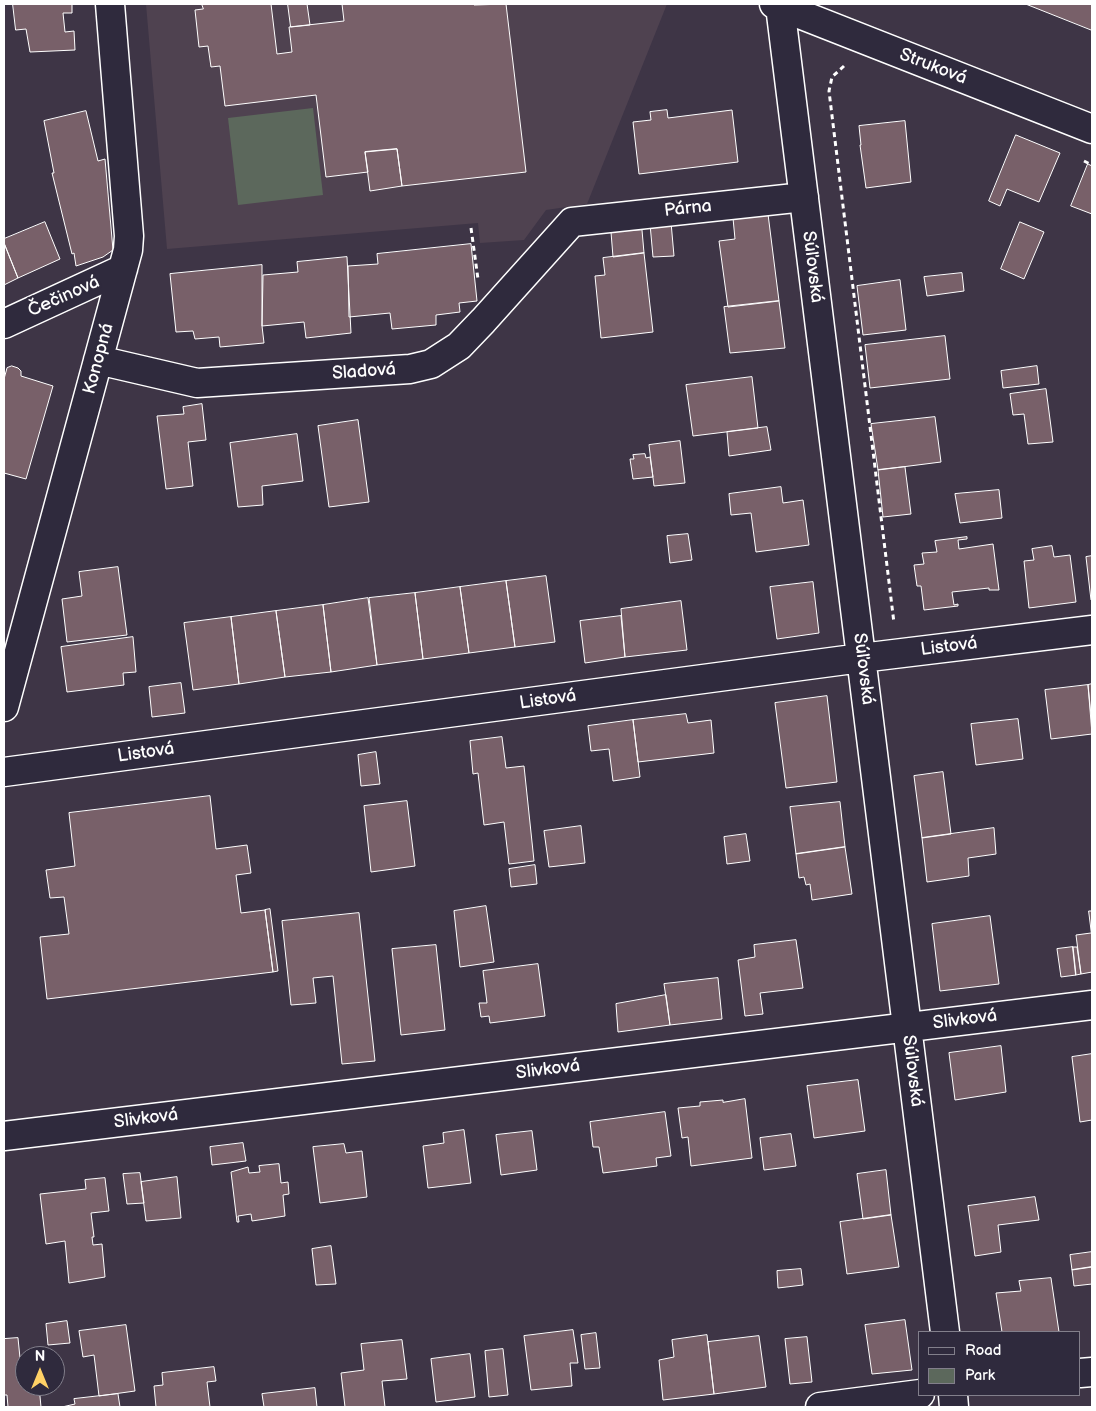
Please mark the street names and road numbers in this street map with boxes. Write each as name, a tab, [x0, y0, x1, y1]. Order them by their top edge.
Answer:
street label: Struková	[896, 44, 970, 90]
street label: Párna	[663, 196, 713, 222]
street label: Súľovská	[797, 230, 827, 304]
street label: Čečinová	[25, 272, 103, 322]
street label: Konopná	[79, 321, 119, 397]
street label: Sladová	[331, 359, 397, 385]
street label: Súľovská	[848, 632, 878, 706]
street label: Listová	[919, 633, 979, 661]
street label: Listová	[518, 685, 578, 715]
street label: Listová	[116, 738, 176, 768]
street label: Slivková	[932, 1005, 998, 1035]
street label: Súľovská	[897, 1034, 927, 1108]
street label: Slivková	[515, 1055, 581, 1085]
street label: Slivková	[113, 1104, 179, 1134]

